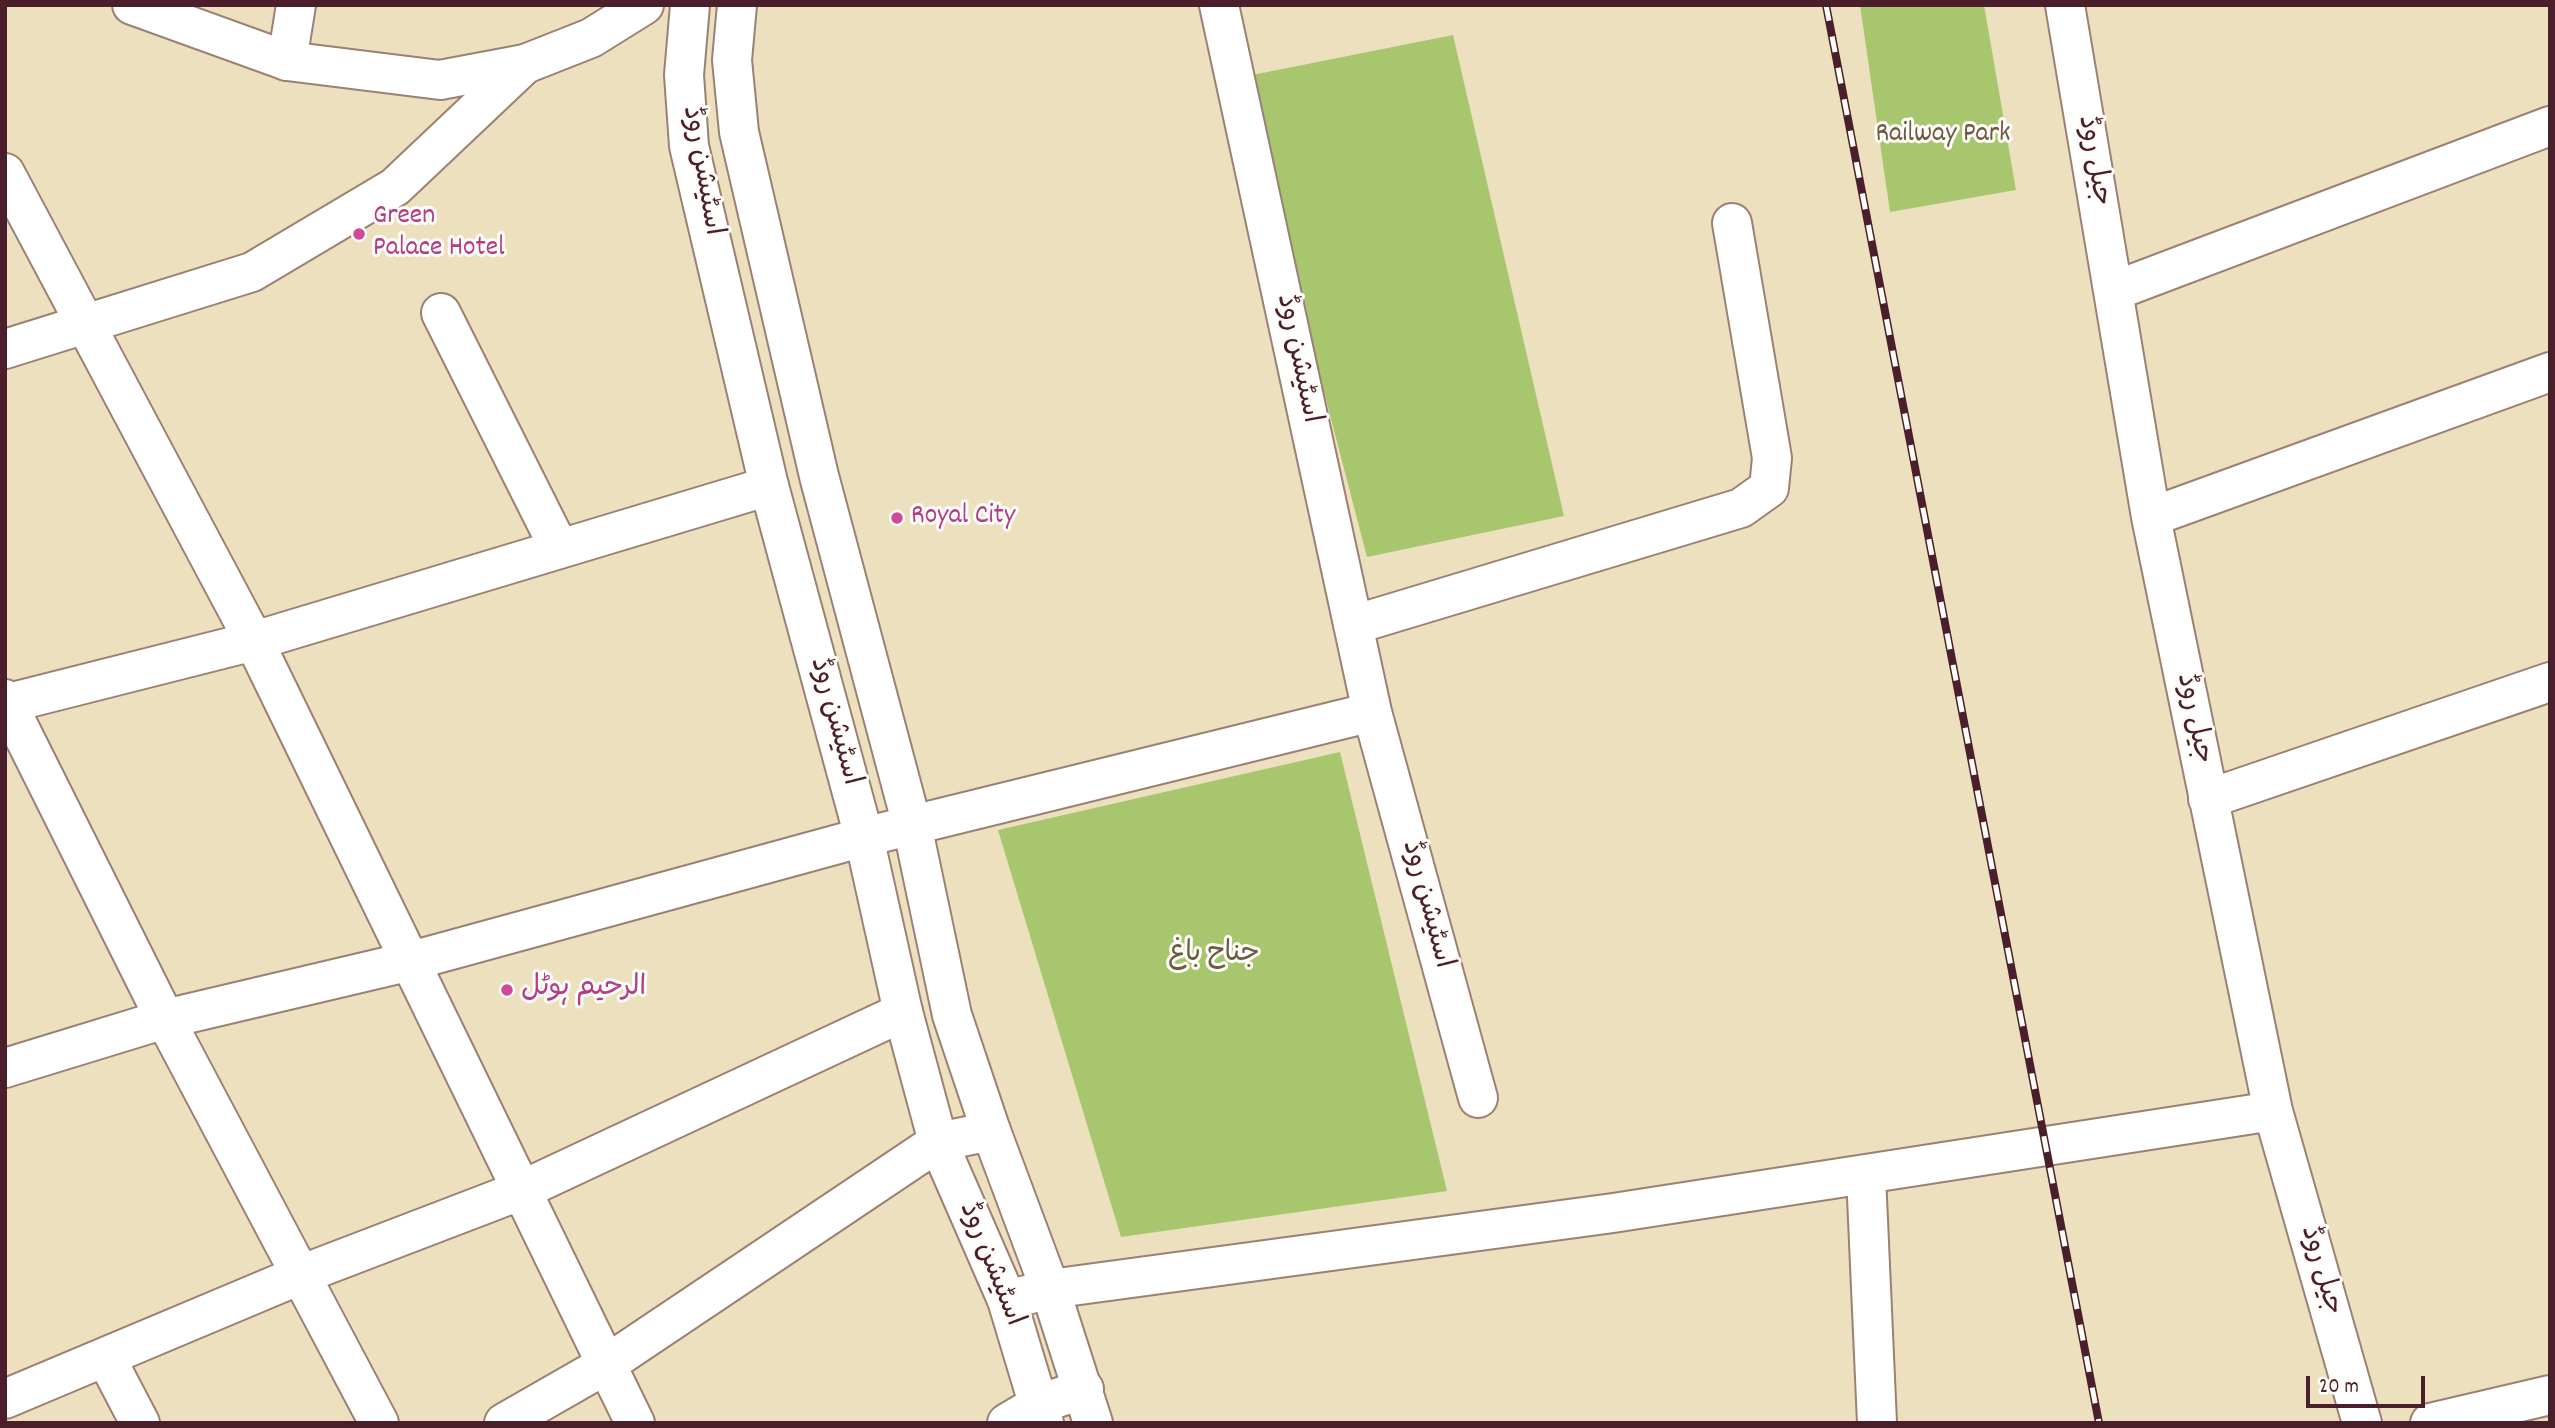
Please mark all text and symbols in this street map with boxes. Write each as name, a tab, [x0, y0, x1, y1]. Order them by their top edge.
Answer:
street label: اسٹیشن روڈ	[672, 104, 728, 238]
street label: جیل روڈ	[2068, 113, 2116, 209]
park label: Railway Park	[1875, 119, 2011, 153]
place label: Green Palace Hotel	[373, 201, 505, 267]
marker: Green Palace Hotel	[351, 226, 367, 242]
street label: اسٹیشن روڈ	[1266, 291, 1326, 427]
place label: Royal City	[911, 501, 1015, 535]
marker: Royal City	[889, 510, 905, 526]
street label: اسٹیشن روڈ	[800, 654, 866, 790]
street label: جیل روڈ	[2166, 671, 2218, 767]
street label: اسٹیشن روڈ	[1392, 837, 1458, 973]
park label: جناح باغ	[1168, 939, 1260, 973]
place label: الرحیم ہوٹل	[521, 973, 646, 1007]
marker: الرحیم ہوٹل	[499, 982, 515, 998]
street label: اسٹیشن روڈ	[949, 1198, 1029, 1332]
street label: جیل روڈ	[2290, 1222, 2348, 1320]
scale bar	[2310, 1362, 2429, 1406]
text: 20 m	[2319, 1373, 2359, 1403]

